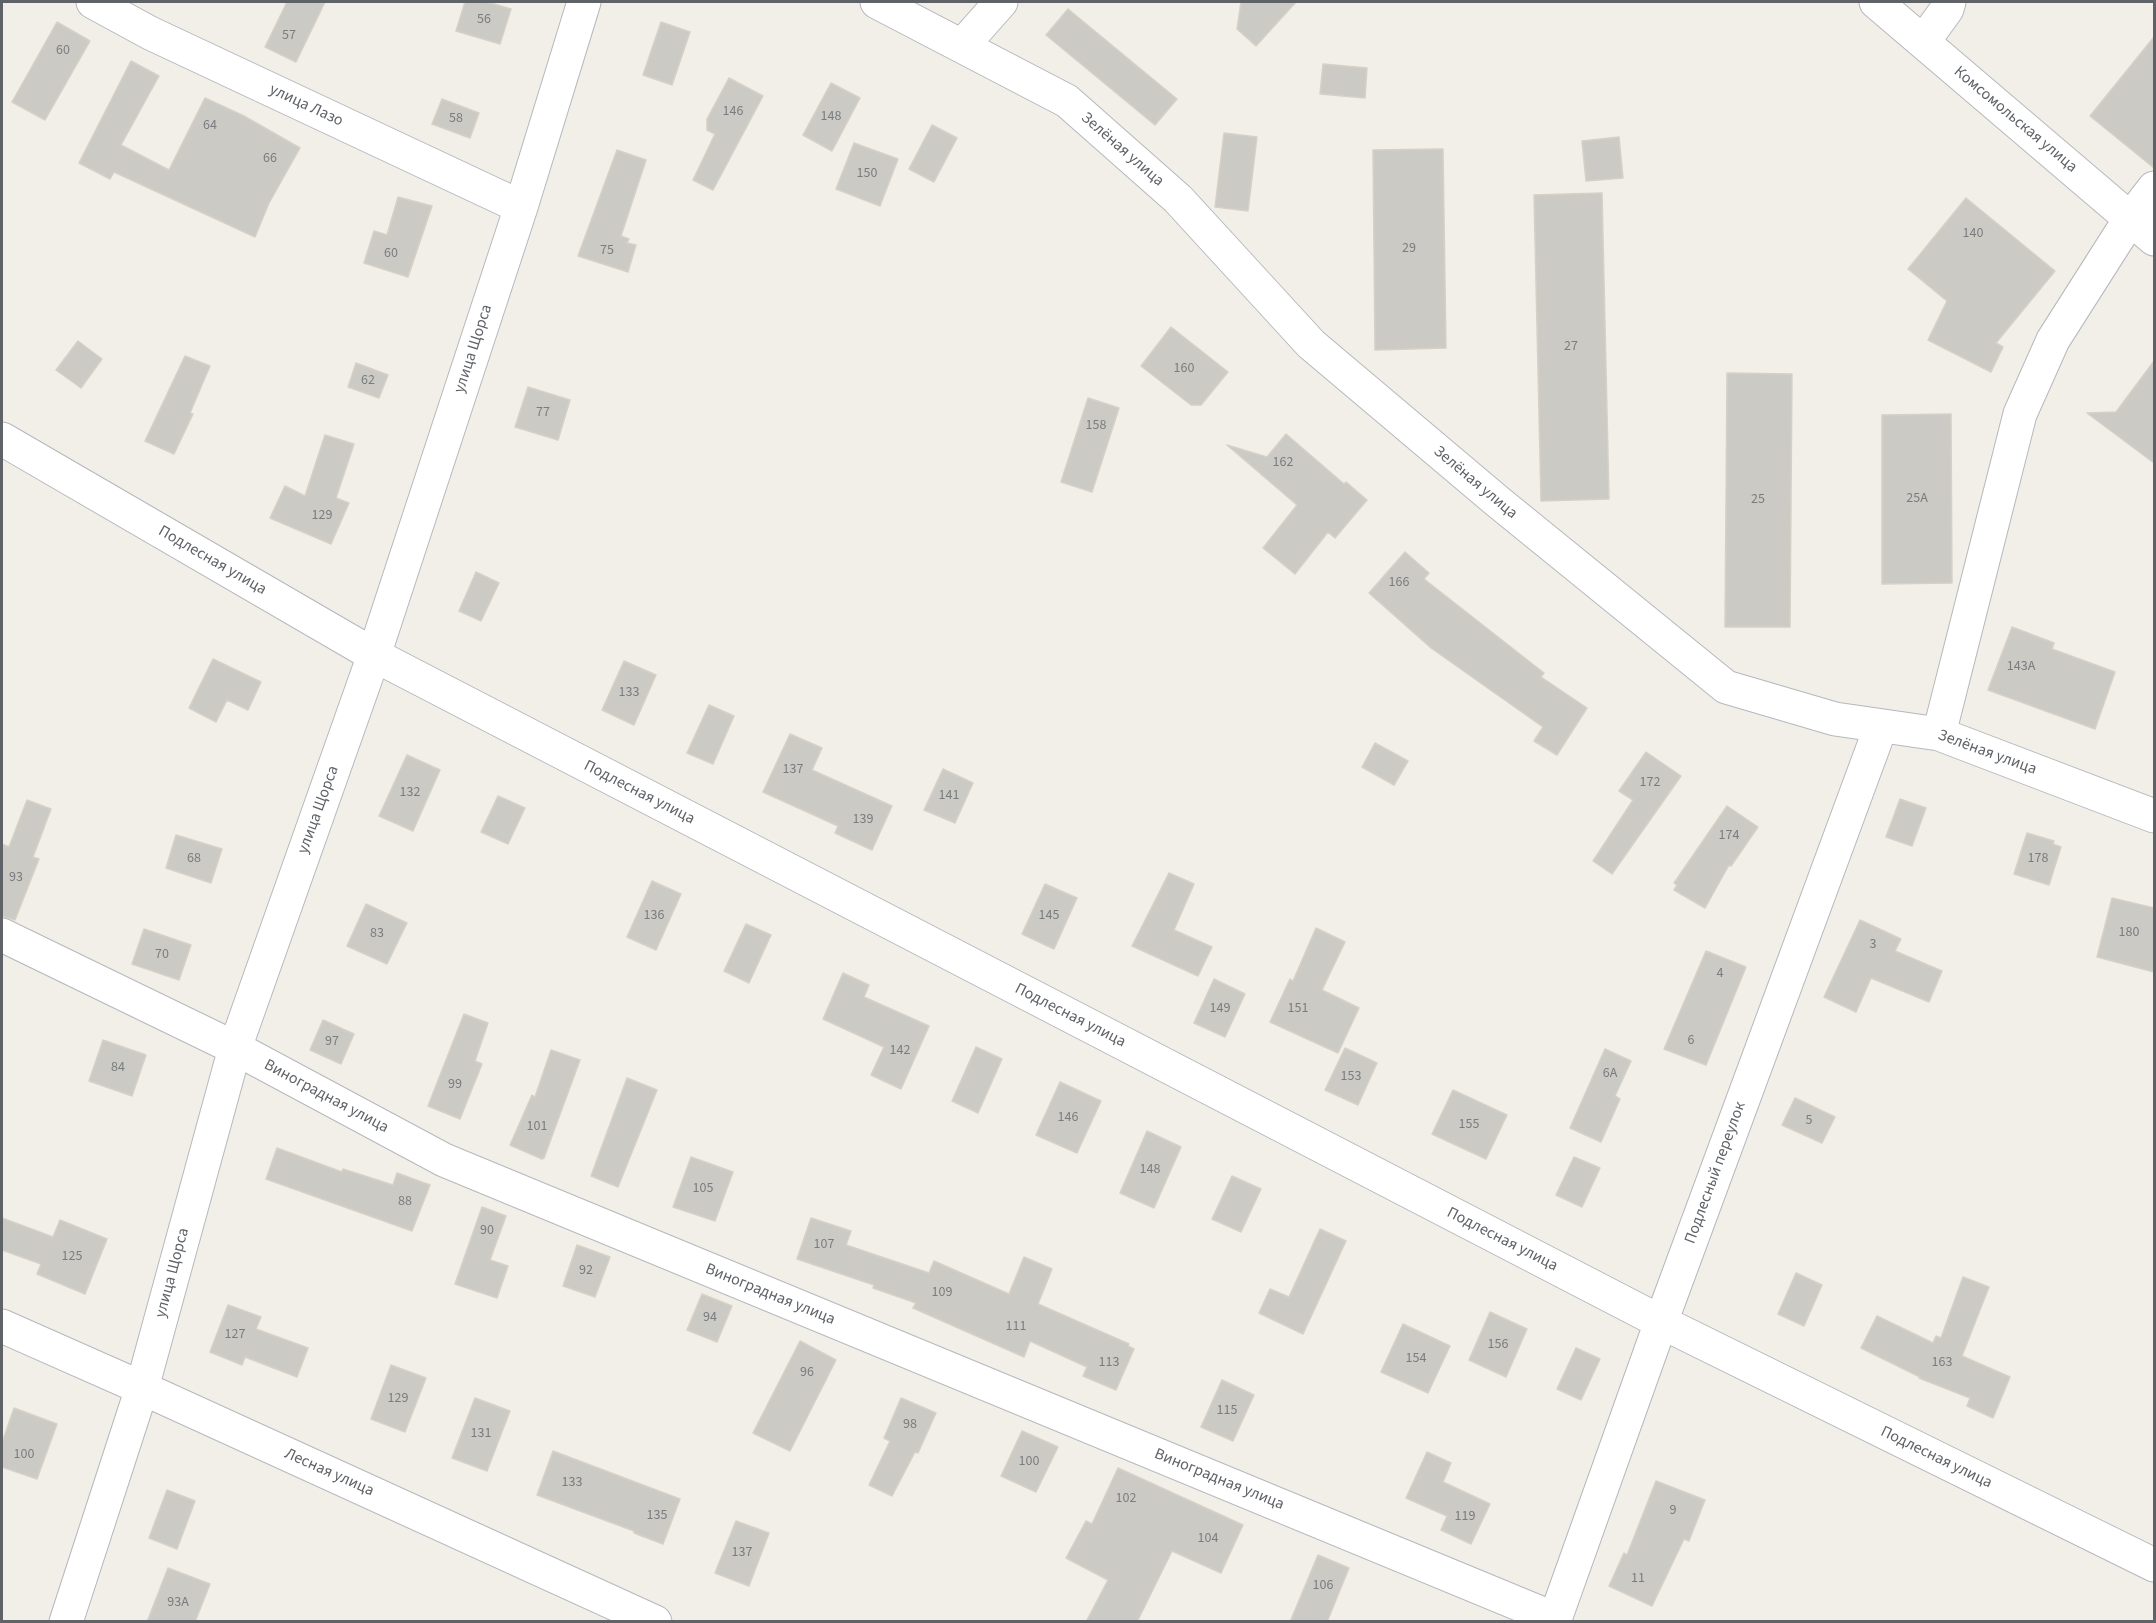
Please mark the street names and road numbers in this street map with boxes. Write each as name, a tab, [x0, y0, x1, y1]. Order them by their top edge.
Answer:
street label: Комсомольская улица	[1949, 63, 2081, 177]
street label: улица Лазо	[266, 81, 346, 131]
street label: Зелёная улица	[1077, 109, 1167, 191]
street label: улица Щорса	[451, 302, 497, 396]
street label: Зелёная улица	[1429, 442, 1521, 524]
street label: Подлесная улица	[154, 522, 270, 600]
street label: Зелёная улица	[1935, 726, 2039, 780]
street label: Подлесная улица	[580, 757, 698, 829]
street label: улица Щорса	[294, 763, 344, 857]
street label: Подлесная улица	[1011, 980, 1129, 1052]
street label: Виноградная улица	[260, 1056, 392, 1138]
street label: Подлесный переулок	[1681, 1099, 1751, 1247]
street label: Подлесная улица	[1443, 1204, 1561, 1276]
street label: улица Щорса	[152, 1226, 194, 1320]
street label: Виноградная улица	[702, 1260, 838, 1330]
street label: Подлесная улица	[1877, 1423, 1995, 1493]
street label: Лесная улица	[281, 1445, 377, 1501]
street label: Виноградная улица	[1151, 1445, 1287, 1515]

